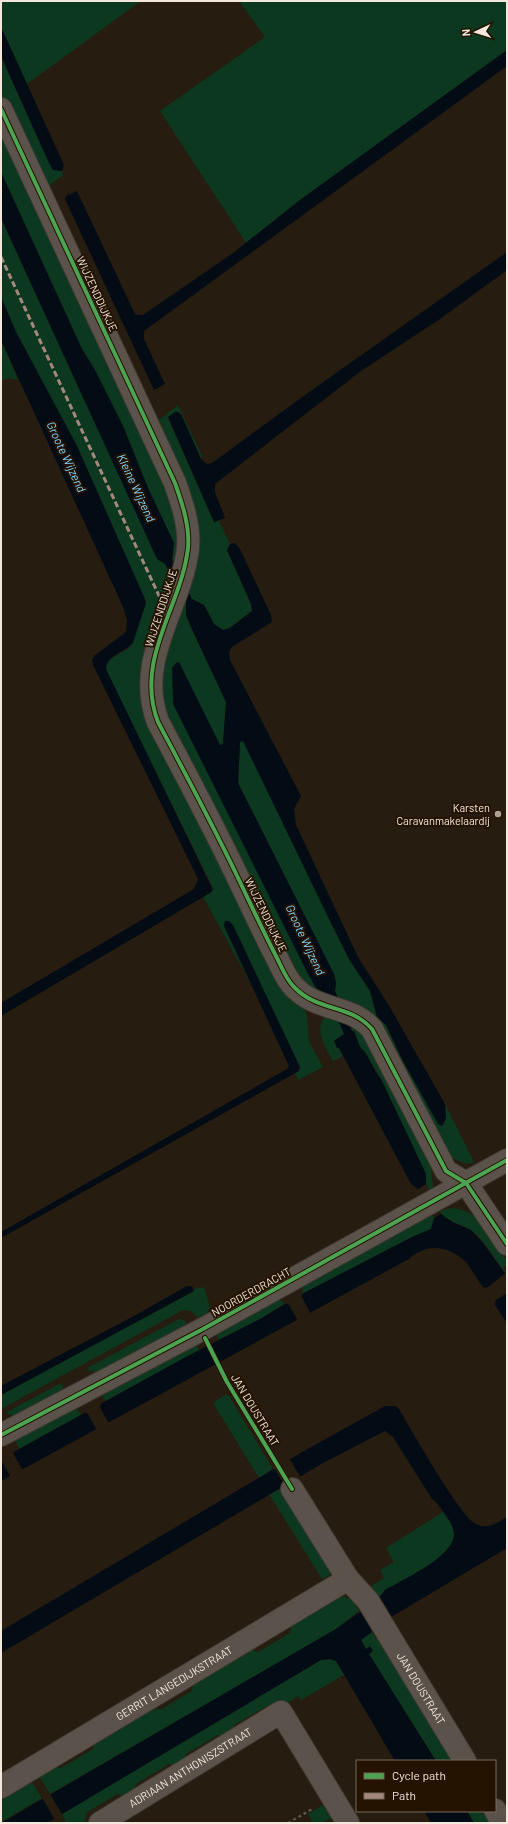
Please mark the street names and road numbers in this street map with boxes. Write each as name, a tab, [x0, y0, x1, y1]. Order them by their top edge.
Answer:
street label: WIJZENDDIJKJE	[74, 254, 121, 334]
street label: WIJZENDDIJKJE	[142, 567, 179, 648]
street label: WIJZENDDIJKJE	[243, 875, 290, 954]
street label: NOORDERDRACHT	[209, 1264, 293, 1319]
street label: JAN DOUSTRAAT	[229, 1371, 282, 1448]
street label: GERRIT LANGEDIJKSTRAAT	[113, 1643, 235, 1723]
street label: JAN DOUSTRAAT	[395, 1650, 448, 1727]
street label: ADRIAAN ANTHONISZSTRAAT	[126, 1725, 254, 1810]

